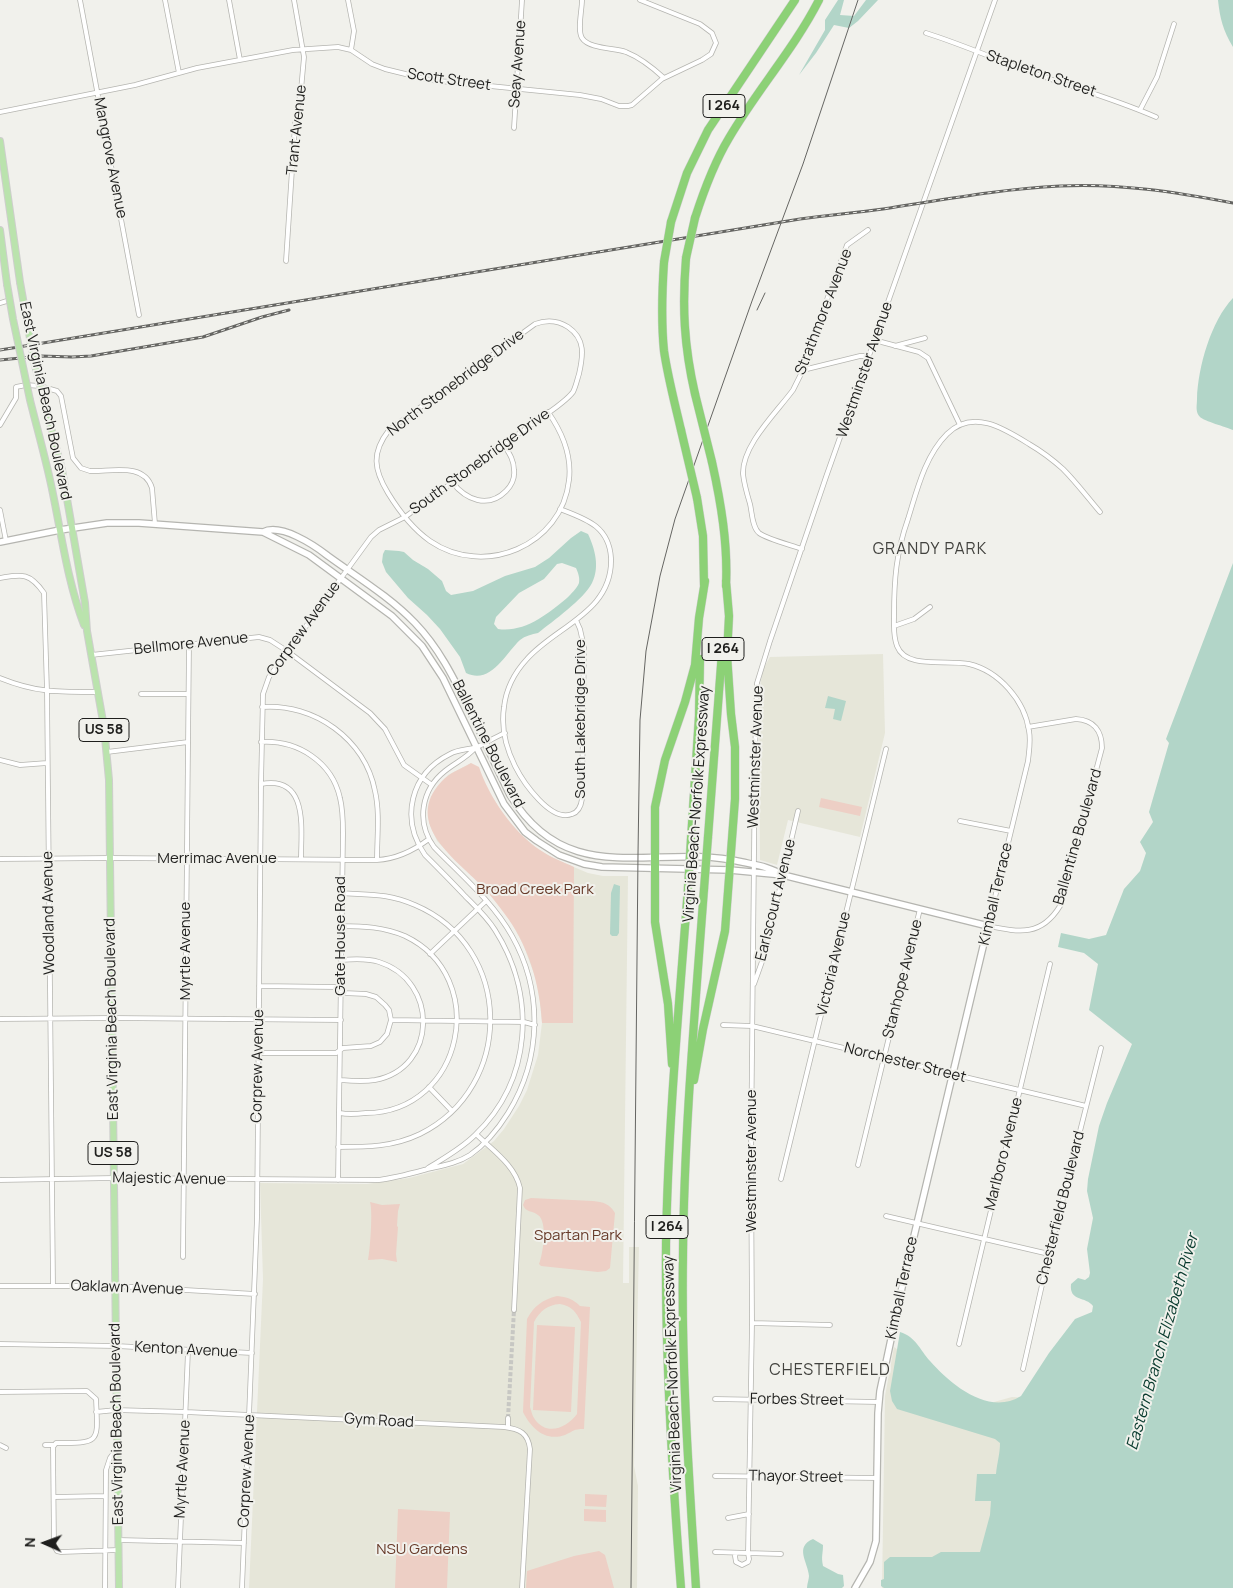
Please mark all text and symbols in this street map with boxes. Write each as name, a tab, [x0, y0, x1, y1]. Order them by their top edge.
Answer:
street label: Seay Avenue	[506, 19, 530, 109]
street label: Stapleton Street	[984, 47, 1098, 101]
street label: Scott Street	[406, 65, 492, 95]
street label: Trant Avenue	[283, 84, 311, 176]
road number: I 264	[703, 94, 745, 118]
street label: Mangrove Avenue	[89, 96, 131, 220]
street label: Strathmore Avenue	[792, 246, 856, 378]
street label: Westminster Avenue	[833, 299, 897, 441]
street label: East Virginia Beach Boulevard	[15, 300, 75, 502]
street label: North Stonebridge Drive	[384, 326, 528, 440]
street label: South Stonebridge Drive	[406, 405, 554, 519]
district label: GRANDY PARK	[871, 540, 989, 560]
street label: Corprew Avenue	[263, 578, 345, 680]
street label: Bellmore Avenue	[133, 629, 249, 659]
road number: I 264	[702, 638, 744, 661]
street label: South Lakebridge Drive	[572, 639, 590, 799]
street label: Ballentine Boulevard	[448, 677, 528, 811]
street label: Virginia Beach-Norfolk Expressway	[680, 685, 714, 923]
street label: Westminster Avenue	[745, 685, 767, 829]
road number: US 58	[79, 718, 129, 742]
street label: Ballentine Boulevard	[1050, 767, 1106, 907]
street label: Earlscourt Avenue	[752, 837, 800, 963]
street label: Kimball Terrace	[975, 841, 1017, 947]
street label: Merrimac Avenue	[157, 850, 277, 868]
street label: Woodland Avenue	[39, 851, 59, 975]
street label: Gate House Road	[332, 876, 350, 996]
park label: Broad Creek Park	[476, 881, 594, 899]
street label: Myrtle Avenue	[177, 902, 195, 1000]
street label: Victoria Avenue	[813, 910, 855, 1018]
street label: Stanhope Avenue	[879, 917, 927, 1041]
street label: East Virginia Beach Boulevard	[101, 918, 123, 1120]
street label: Corprew Avenue	[248, 1009, 268, 1123]
street label: Norchester Street	[842, 1039, 968, 1087]
street label: Westminster Avenue	[743, 1089, 761, 1233]
street label: Marlboro Avenue	[981, 1096, 1027, 1212]
street label: Chesterfield Boulevard	[1033, 1129, 1089, 1287]
road number: US 58	[88, 1142, 138, 1164]
street label: Majestic Avenue	[112, 1169, 226, 1189]
road number: I 264	[646, 1216, 688, 1238]
park label: Spartan Park	[534, 1227, 622, 1245]
water label: Eastern Branch Elizabeth River	[1123, 1232, 1203, 1452]
street label: Kimball Terrace	[882, 1235, 922, 1341]
street label: Virginia Beach-Norfolk Expressway	[660, 1255, 686, 1493]
street label: Oaklawn Avenue	[70, 1277, 184, 1299]
street label: East Virginia Beach Boulevard	[106, 1323, 128, 1525]
street label: Kenton Avenue	[134, 1338, 238, 1362]
district label: CHESTERFIELD	[768, 1361, 892, 1381]
street label: Forbes Street	[750, 1390, 844, 1410]
street label: Gym Road	[344, 1410, 414, 1432]
street label: Corprew Avenue	[235, 1414, 259, 1528]
street label: Myrtle Avenue	[171, 1419, 195, 1519]
street label: Thayor Street	[749, 1467, 843, 1487]
north arrow	[20, 1518, 70, 1568]
text: N	[20, 1537, 39, 1548]
park label: NSU Gardens	[376, 1541, 468, 1559]

